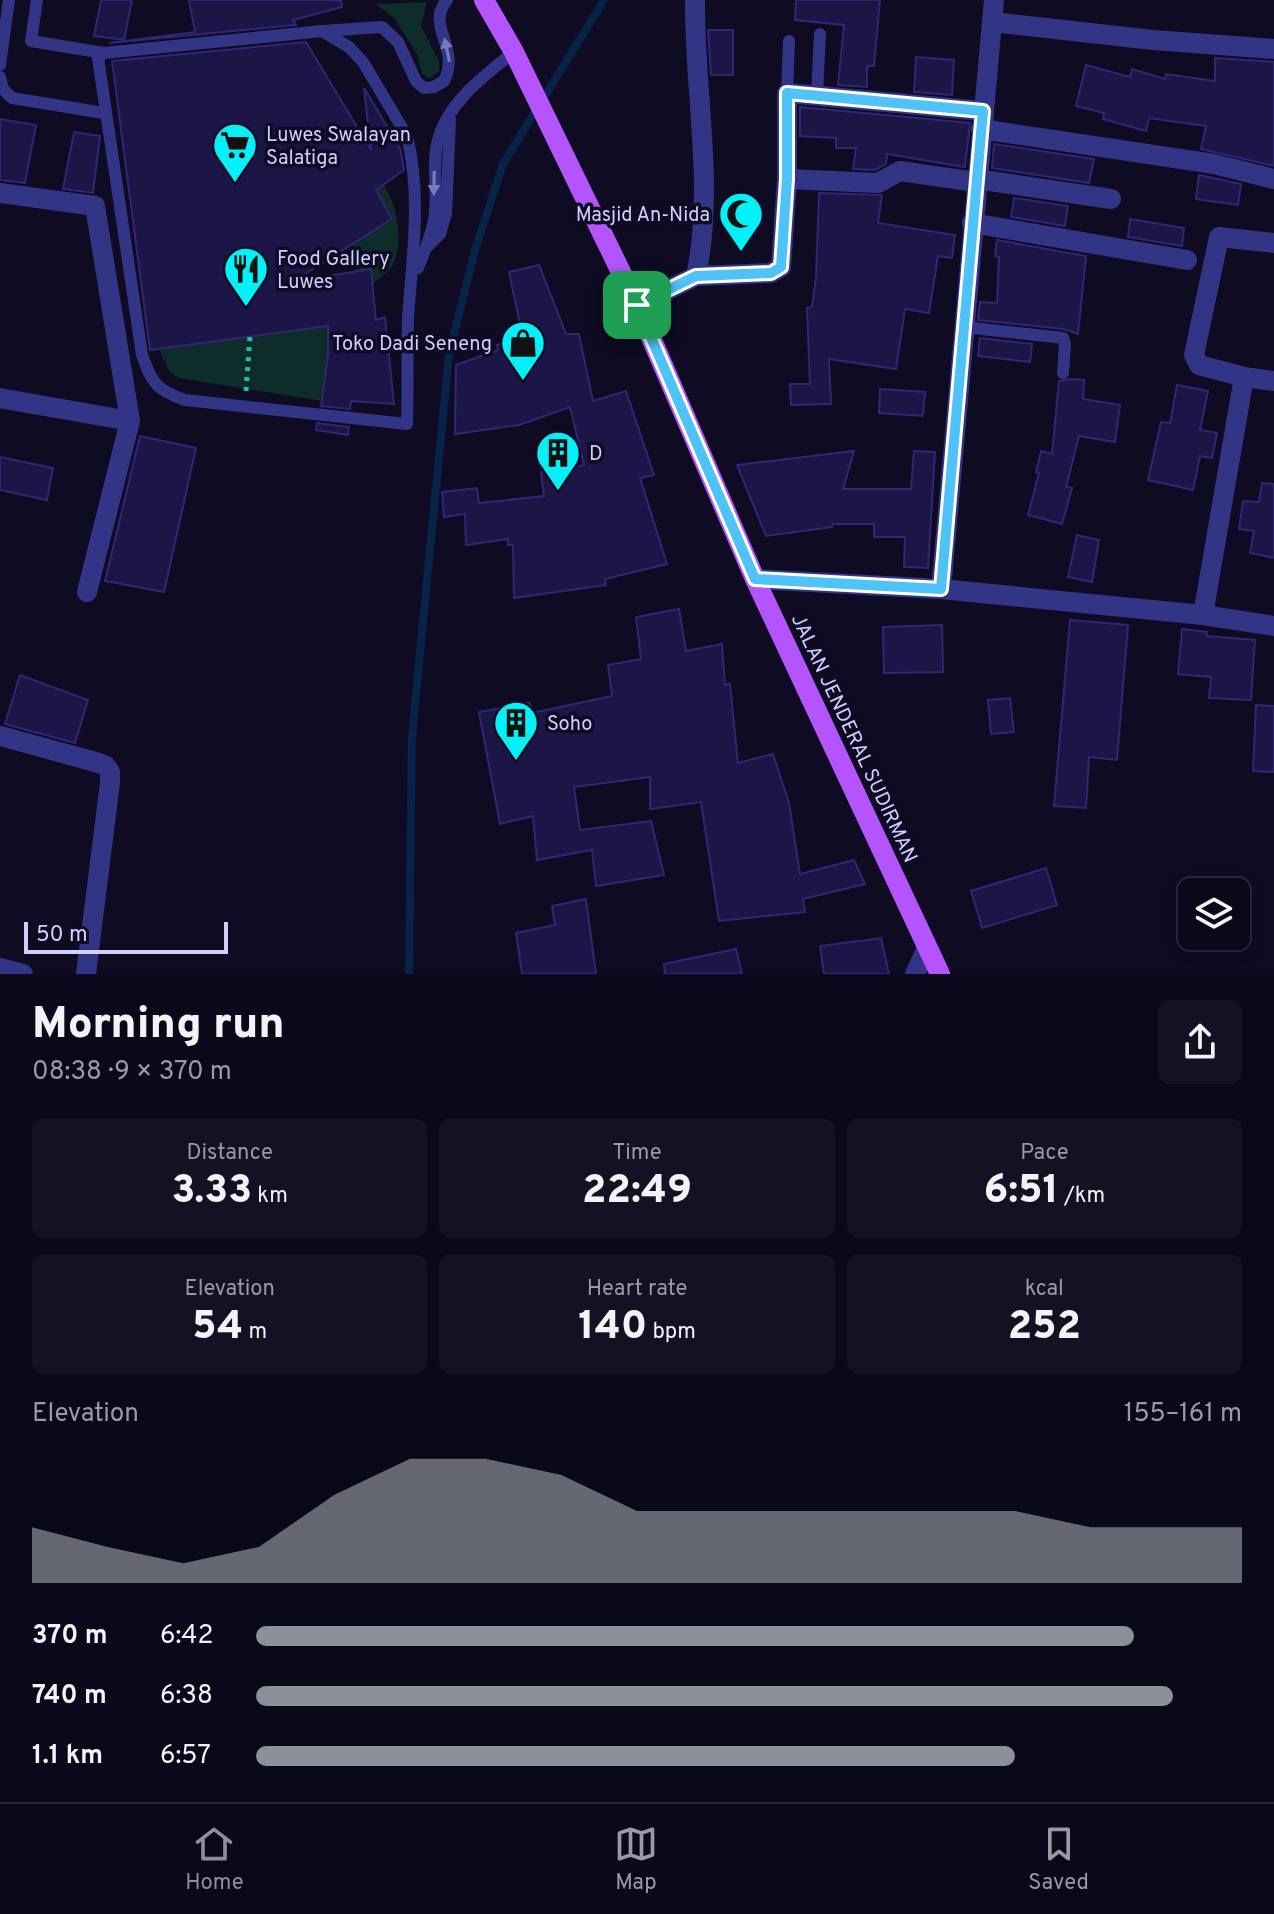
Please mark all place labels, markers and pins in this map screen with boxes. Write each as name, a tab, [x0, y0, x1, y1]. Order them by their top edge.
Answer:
supermarket icon: Luwes Swalayan Salatiga	[211, 121, 259, 184]
place label: Luwes Swalayan Salatiga	[266, 123, 411, 172]
mosque icon: Masjid An-Nida	[717, 190, 765, 253]
place label: Masjid An-Nida	[576, 203, 710, 229]
restaurant icon: Food Gallery Luwes	[222, 245, 270, 308]
place label: Food Gallery Luwes	[277, 247, 390, 296]
pin	[603, 271, 671, 339]
shop icon: Toko Dadi Seneng	[499, 319, 547, 382]
place label: Toko Dadi Seneng	[332, 332, 492, 358]
building icon: D	[534, 429, 582, 492]
place label: D	[589, 442, 603, 468]
building icon: Soho	[492, 699, 540, 762]
place label: Soho	[547, 712, 593, 738]

